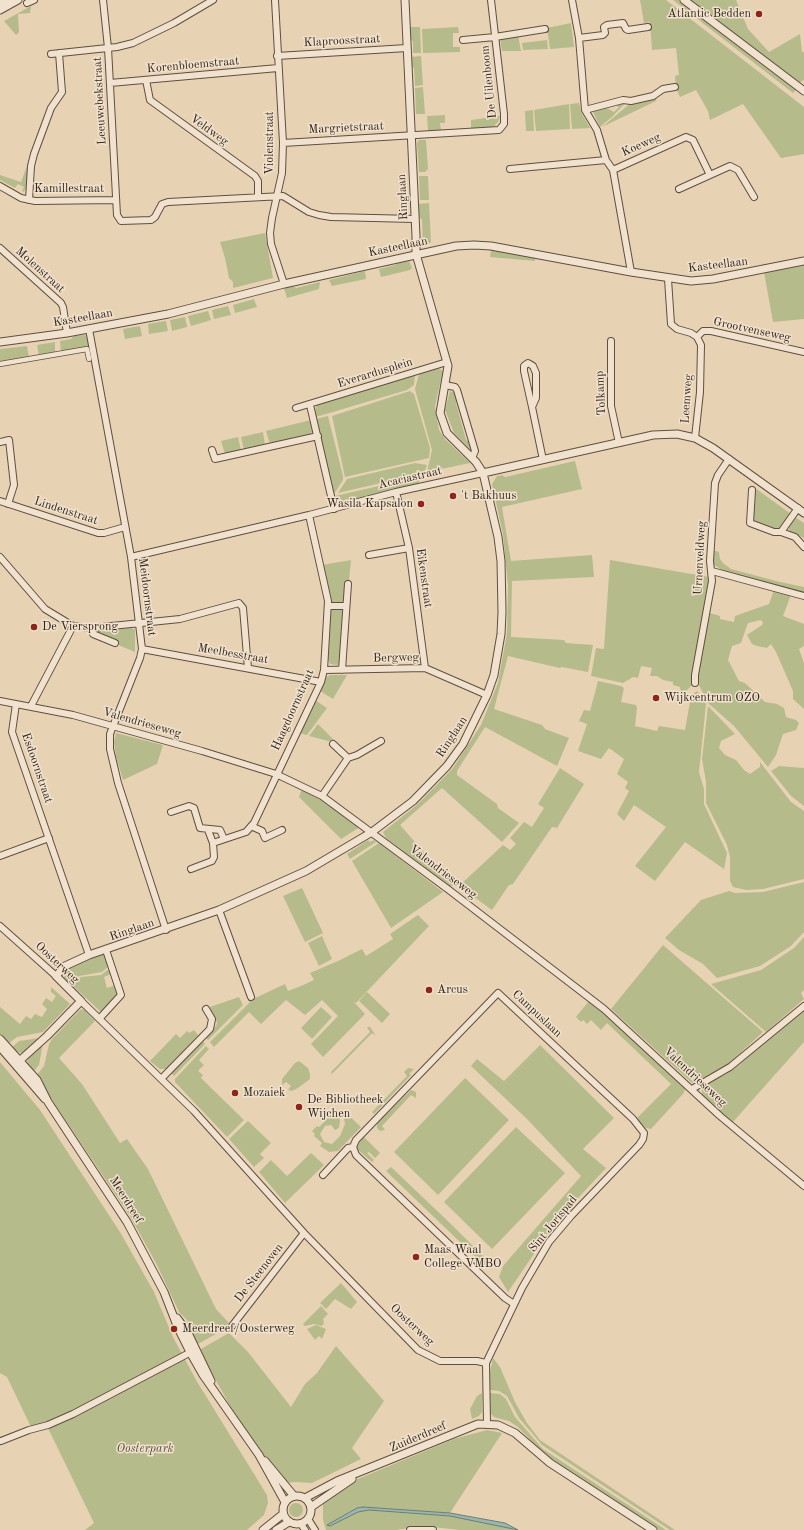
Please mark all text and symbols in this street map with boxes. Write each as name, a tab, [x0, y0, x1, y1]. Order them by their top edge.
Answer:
place label: Atlantic Bedden	[668, 7, 751, 21]
marker: Atlantic Bedden	[754, 9, 764, 19]
street label: Klaproosstraat	[303, 32, 381, 50]
street label: De Uilenboom	[478, 45, 500, 119]
street label: Korenbloemstraat	[146, 54, 240, 76]
street label: Leeuwebekstraat	[91, 57, 109, 145]
street label: Veldweg	[187, 111, 231, 149]
street label: Violenstraat	[263, 111, 277, 175]
street label: Margrietstraat	[308, 119, 384, 137]
street label: Koeweg	[619, 130, 663, 160]
street label: Ringlaan	[395, 173, 411, 221]
street label: Kamillestraat	[34, 182, 104, 196]
street label: Kasteellaan	[367, 234, 429, 260]
street label: Molenstraat	[12, 244, 68, 296]
street label: Kasteellaan	[687, 254, 749, 276]
street label: Kasteellaan	[52, 306, 114, 330]
street label: Grootvenseweg	[712, 315, 792, 345]
street label: Everardusplein	[336, 355, 414, 391]
street label: Tolkamp	[593, 370, 609, 416]
street label: Leemweg	[678, 374, 696, 424]
street label: Acaciastraat	[377, 464, 443, 492]
place label: 't Bakhuus	[461, 489, 516, 503]
marker: 't Bakhuus	[448, 491, 458, 501]
street label: Lindenstraat	[32, 494, 100, 528]
place label: Wasila Kapsalon	[326, 497, 413, 511]
marker: Wasila Kapsalon	[416, 499, 426, 509]
street label: Urnenveldweg	[691, 521, 709, 595]
street label: Eikenstraat	[413, 547, 435, 609]
street label: Meidoornstraat	[135, 557, 159, 637]
place label: De Viersprong	[42, 620, 118, 634]
marker: De Viersprong	[29, 622, 39, 632]
street label: Meelbesstraat	[196, 641, 270, 667]
street label: Bergweg	[373, 650, 419, 666]
street label: Haagdoornstraat	[269, 667, 317, 753]
place label: Wijkcentrum OZO	[664, 691, 760, 705]
marker: Wijkcentrum OZO	[651, 693, 661, 703]
street label: Valendrieseweg	[101, 705, 183, 741]
street label: Ringlaan	[433, 714, 471, 760]
street label: Esdoornstraat	[18, 731, 56, 805]
street label: Valendrieseweg	[406, 842, 480, 902]
street label: Ringlaan	[108, 916, 156, 944]
street label: Oosterweg	[32, 939, 82, 987]
place label: Arcus	[437, 983, 468, 997]
marker: Arcus	[424, 985, 434, 995]
street label: Campuslaan	[509, 987, 565, 1041]
street label: Valendrieseweg	[661, 1044, 729, 1110]
place label: Mozaiek	[243, 1086, 285, 1100]
marker: Mozaiek	[230, 1088, 240, 1098]
place label: De Bibliotheek Wijchen	[307, 1093, 383, 1121]
marker: De Bibliotheek Wijchen	[294, 1102, 304, 1112]
street label: Meerdreef	[106, 1174, 146, 1226]
street label: Sint Jorispad	[526, 1193, 580, 1255]
street label: De Steenoven	[232, 1241, 286, 1305]
place label: Maas Waal College VMBO	[424, 1243, 501, 1271]
marker: Maas Waal College VMBO	[411, 1252, 421, 1262]
street label: Oosterweg	[387, 1301, 437, 1349]
place label: Meerdreef/Oosterweg	[182, 1322, 295, 1336]
marker: Meerdreef/Oosterweg	[169, 1324, 179, 1334]
street label: Zuiderdreef	[387, 1419, 449, 1455]
park label: Oosterpark	[117, 1442, 173, 1456]

